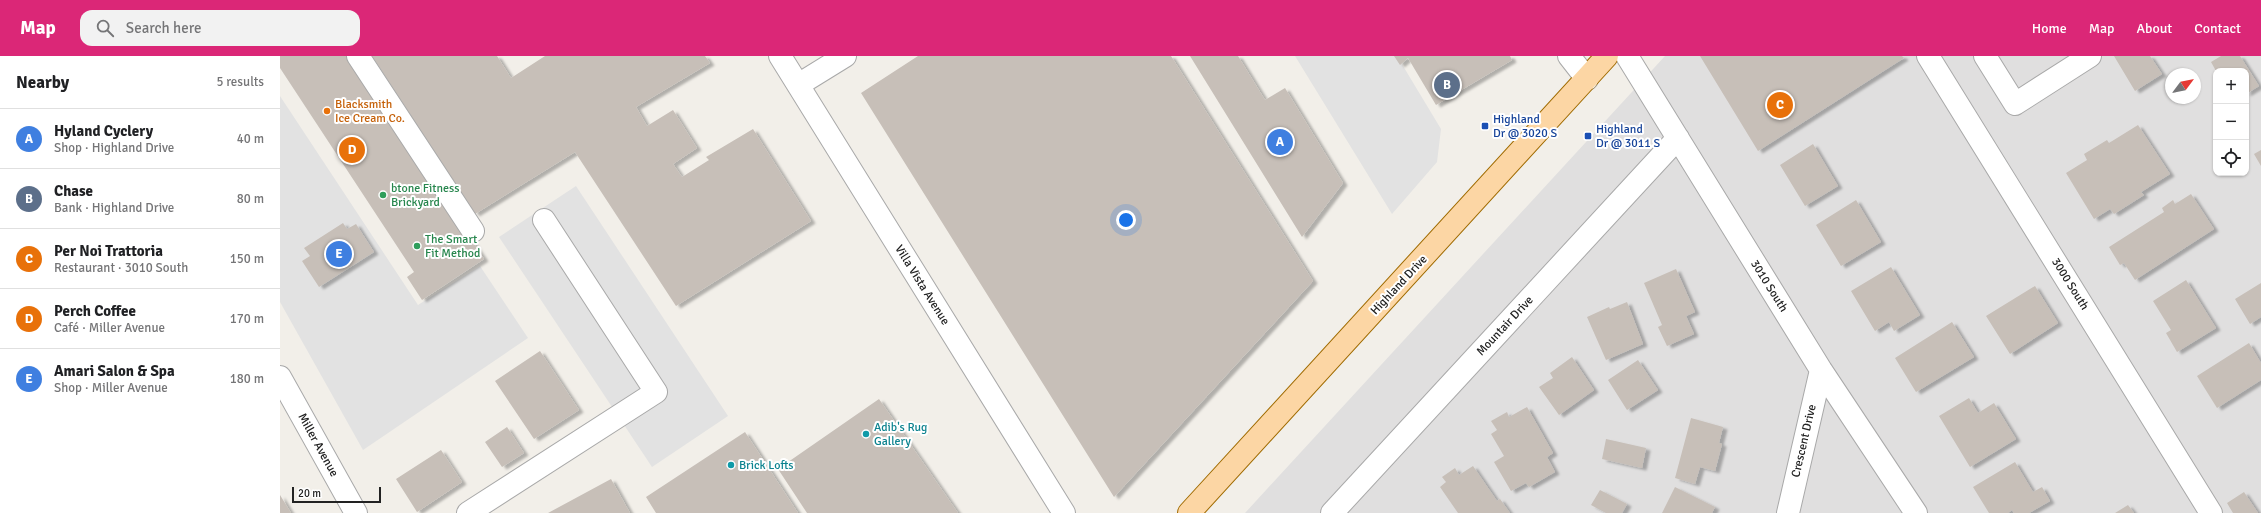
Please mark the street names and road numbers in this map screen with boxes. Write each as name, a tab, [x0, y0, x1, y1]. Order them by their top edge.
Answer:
street label: Villa Vista Avenue	[891, 242, 953, 328]
street label: Highland Drive	[1368, 252, 1430, 318]
street label: 3000 South	[2048, 255, 2092, 313]
street label: 3010 South	[1747, 257, 1791, 315]
street label: Mountair Drive	[1473, 293, 1537, 359]
street label: Crescent Drive	[1788, 403, 1820, 479]
street label: Miller Avenue	[294, 411, 342, 479]

